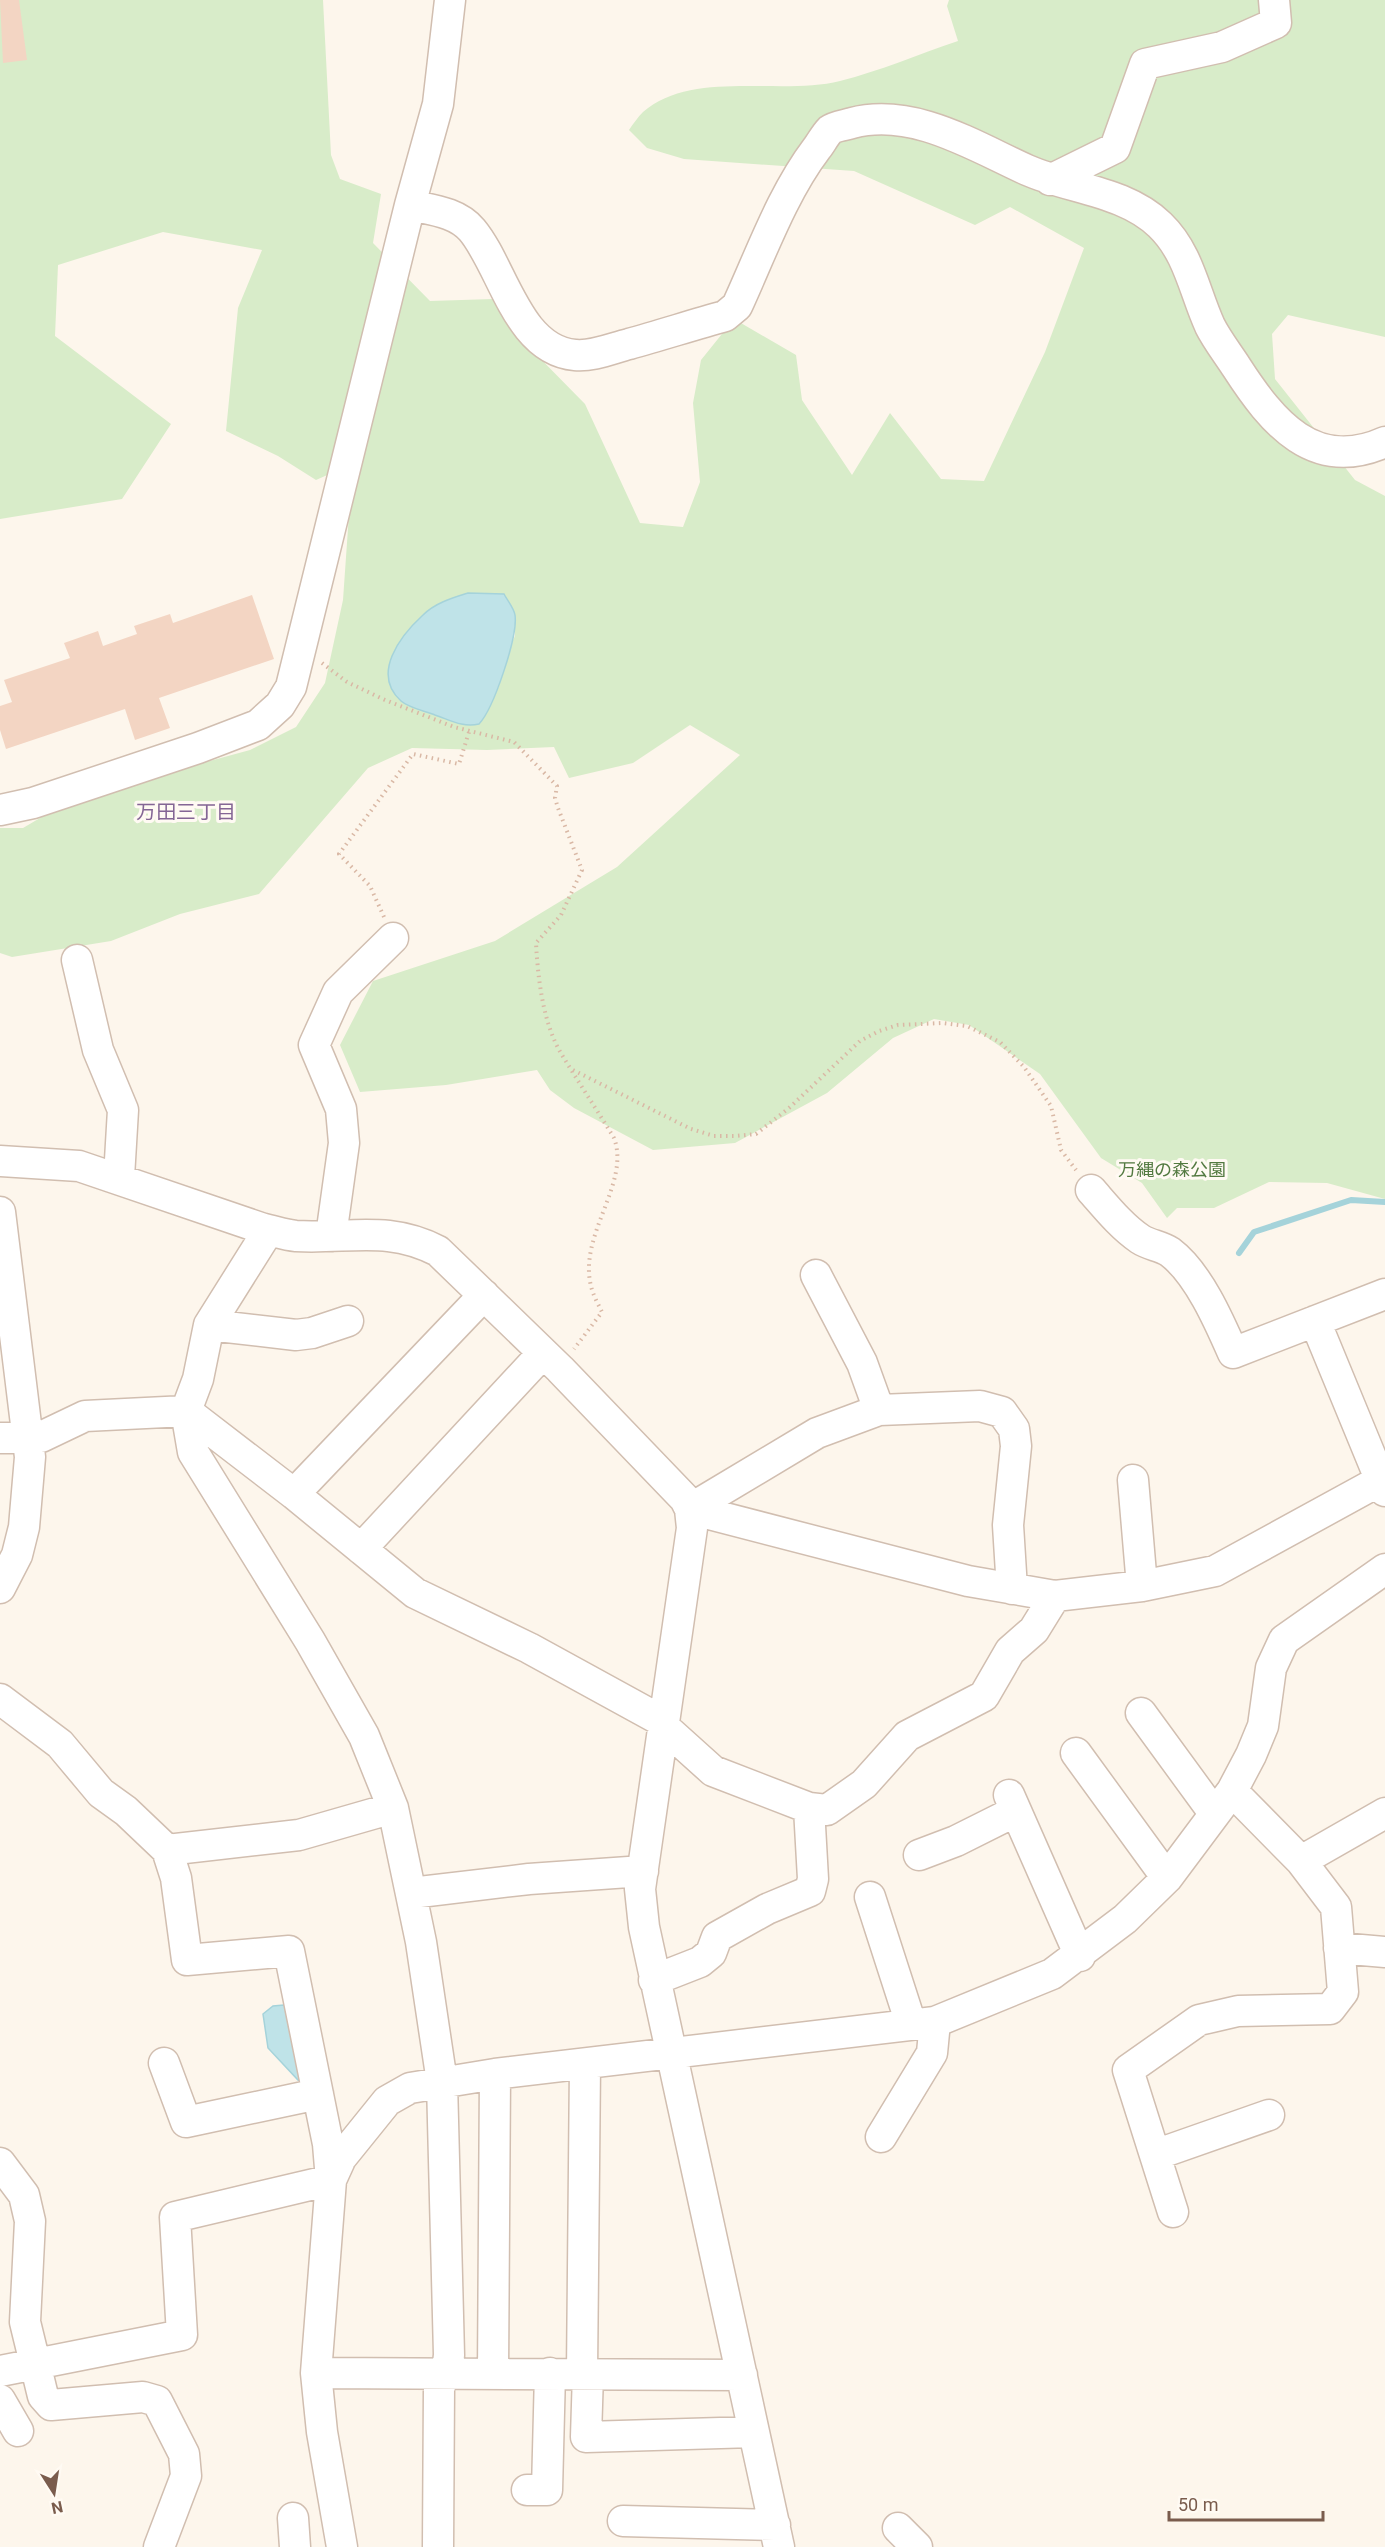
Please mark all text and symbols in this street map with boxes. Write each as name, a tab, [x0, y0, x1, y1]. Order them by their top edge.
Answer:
district label: 万田三丁目	[136, 800, 236, 824]
park label: 万縄の森公園	[1118, 1159, 1226, 1180]
north arrow	[24, 2463, 84, 2523]
scale bar	[1169, 2484, 1324, 2522]
text: 50 m	[1178, 2494, 1218, 2515]
text: N	[50, 2497, 65, 2518]

